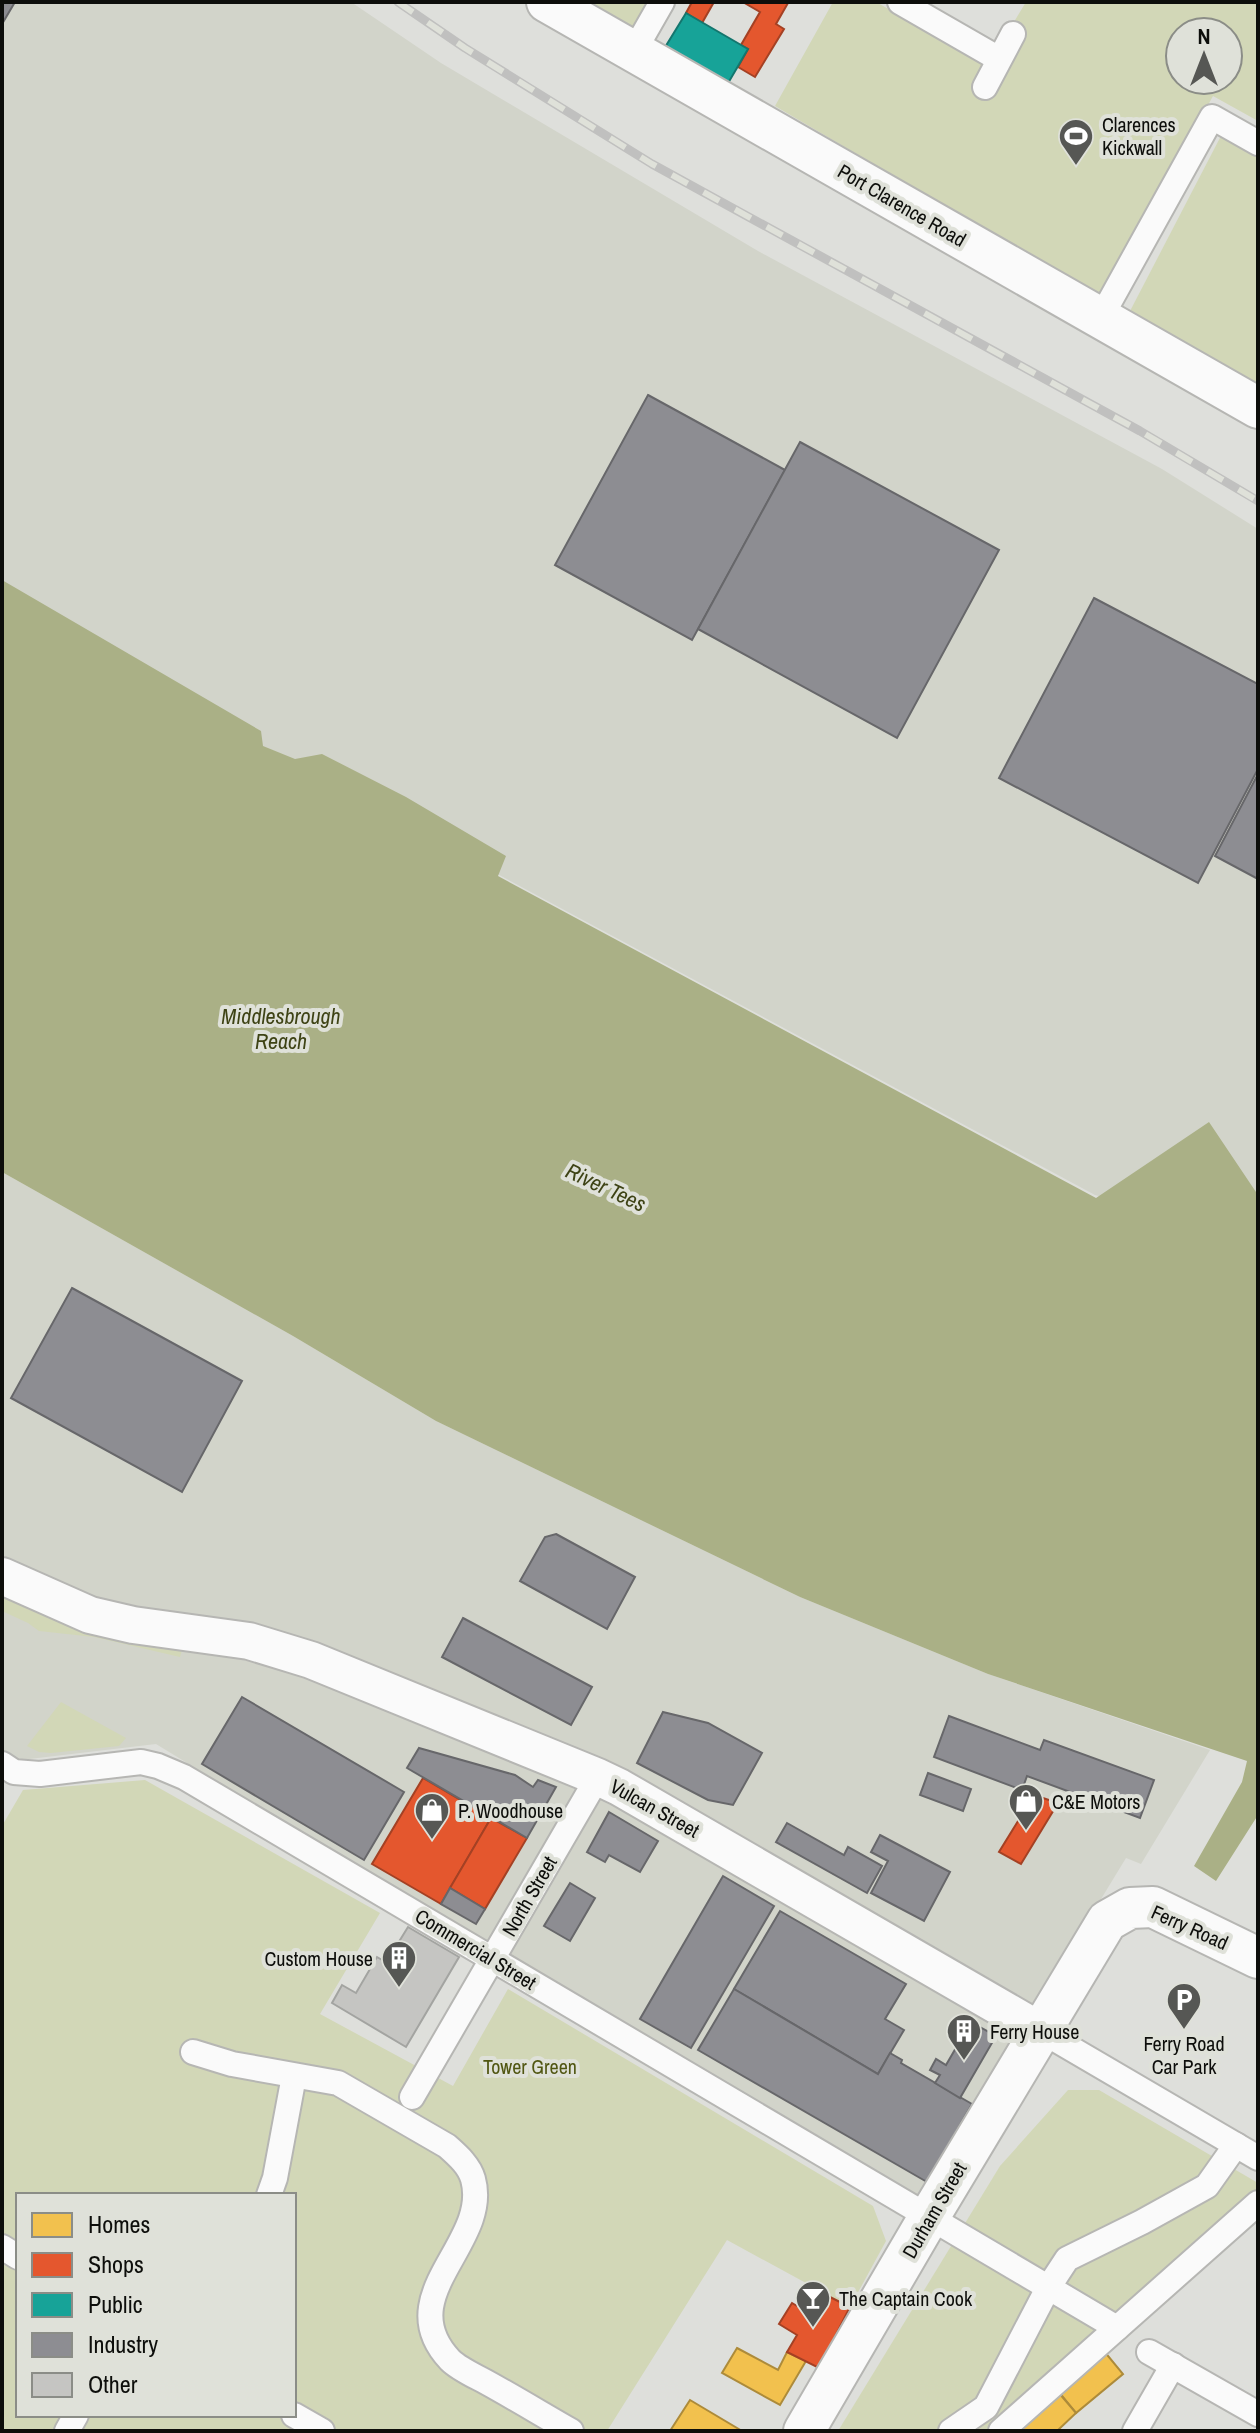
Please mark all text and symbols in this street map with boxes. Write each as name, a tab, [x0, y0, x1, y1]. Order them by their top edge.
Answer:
north arrow	[1164, 16, 1244, 96]
text: N	[1197, 21, 1211, 51]
place label: Clarences Kickwall	[1102, 111, 1176, 161]
sports icon: Clarences Kickwall	[1057, 117, 1095, 167]
street label: Port Clarence Road	[833, 157, 971, 253]
water label: Middlesbrough Reach	[221, 1001, 341, 1056]
water label: River Tees	[561, 1155, 651, 1219]
street label: Vulcan Street	[606, 1772, 705, 1844]
shop icon: C&E Motors	[1007, 1782, 1045, 1832]
place label: C&E Motors	[1052, 1788, 1140, 1815]
shop icon: P. Woodhouse	[413, 1791, 451, 1841]
place label: P. Woodhouse	[458, 1797, 563, 1824]
street label: North Street	[495, 1851, 563, 1941]
street label: Ferry Road	[1147, 1898, 1233, 1956]
street label: Commercial Street	[410, 1902, 542, 1996]
building icon: Custom House	[380, 1939, 418, 1989]
place label: Custom House	[265, 1945, 373, 1972]
parking icon: Ferry Road Car Park	[1165, 1981, 1203, 2031]
building icon: Ferry House	[945, 2012, 983, 2062]
place label: Ferry House	[990, 2018, 1079, 2045]
place label: Ferry Road Car Park	[1143, 2030, 1225, 2080]
park label: Tower Green	[483, 2053, 577, 2080]
street label: Durham Street	[896, 2157, 973, 2263]
legend	[16, 2193, 296, 2417]
text: Homes	[88, 2208, 150, 2240]
text: Shops	[88, 2248, 144, 2280]
bar icon: The Captain Cook	[794, 2279, 832, 2329]
place label: The Captain Cook	[839, 2285, 973, 2312]
text: Public	[88, 2288, 143, 2320]
text: Industry	[88, 2328, 158, 2360]
text: Other	[88, 2368, 138, 2400]

